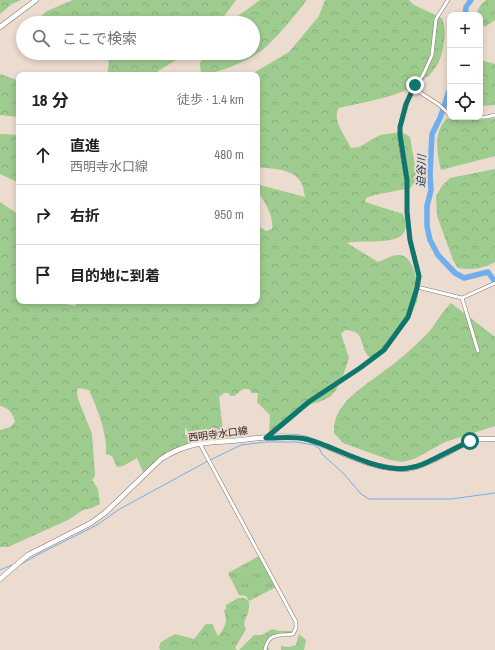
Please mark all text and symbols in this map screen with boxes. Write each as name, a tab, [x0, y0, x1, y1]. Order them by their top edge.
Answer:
map controls	[447, 12, 483, 120]
button: +	[447, 12, 483, 48]
search box	[16, 16, 260, 60]
icon: search	[30, 27, 52, 49]
text: ここで検索	[62, 28, 137, 49]
button: −	[447, 48, 483, 84]
route end	[406, 76, 424, 94]
button: locate	[447, 84, 483, 120]
text: 18 分	[32, 88, 68, 111]
text: 徒歩 · 1.4 km	[177, 91, 244, 108]
text: 直進	[70, 135, 100, 156]
icon: ahead	[32, 144, 54, 166]
text: 480 m	[214, 146, 244, 163]
water label: 迫谷川	[413, 153, 429, 188]
text: 西明寺水口線	[70, 158, 148, 175]
icon: right	[32, 204, 54, 226]
text: 右折	[70, 205, 100, 226]
text: 950 m	[214, 206, 244, 223]
icon: arrive	[32, 264, 54, 286]
text: 目的地に到着	[70, 265, 160, 286]
street label: 西明寺水口線	[187, 424, 249, 444]
route start	[461, 432, 479, 450]

